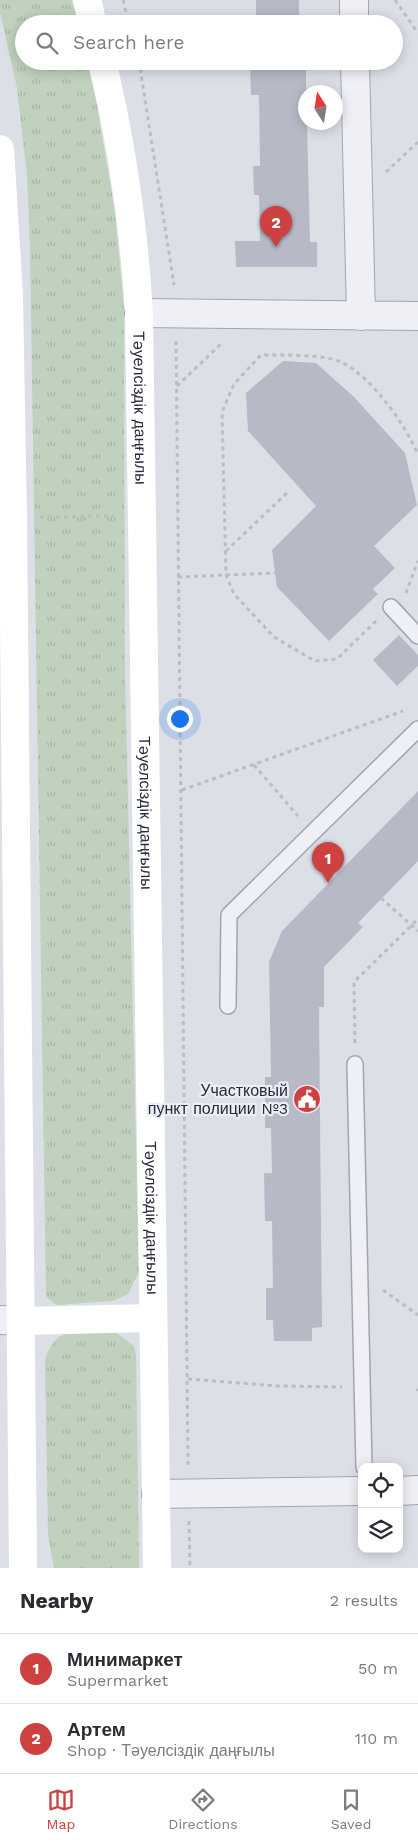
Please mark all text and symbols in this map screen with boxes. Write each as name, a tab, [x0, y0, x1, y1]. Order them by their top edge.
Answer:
search box	[15, 15, 403, 70]
icon: search	[33, 29, 61, 57]
text: Search here	[73, 31, 184, 54]
north arrow	[298, 85, 343, 130]
pin: 2	[260, 206, 292, 247]
street label: Тәуелсіздік даңғылы	[130, 331, 151, 485]
your location	[167, 706, 193, 732]
street label: Тәуелсіздік даңғылы	[136, 736, 157, 890]
pin: 1	[312, 842, 344, 883]
place label: Участковый пункт полиции №3	[148, 1081, 288, 1118]
public building icon: Участковый пункт полиции №3	[292, 1084, 322, 1114]
street label: Тәуелсіздік даңғылы	[141, 1141, 163, 1295]
map controls	[358, 1463, 403, 1553]
button: locate	[358, 1463, 403, 1508]
button: layers	[358, 1508, 403, 1553]
text: Nearby	[20, 1588, 93, 1613]
text: 2 results	[330, 1591, 398, 1610]
text: Минимаркет	[67, 1648, 183, 1671]
text: 1	[33, 1659, 39, 1678]
text: 50 m	[358, 1659, 398, 1678]
text: Supermarket	[67, 1671, 168, 1690]
text: Артем	[67, 1718, 126, 1741]
text: 2	[31, 1729, 41, 1748]
text: 110 m	[355, 1729, 398, 1748]
text: Shop · Тәуелсіздік даңғылы	[67, 1741, 275, 1760]
tab: Map	[47, 1786, 75, 1832]
tab: Directions	[168, 1786, 238, 1832]
tab: Saved	[331, 1786, 371, 1832]

